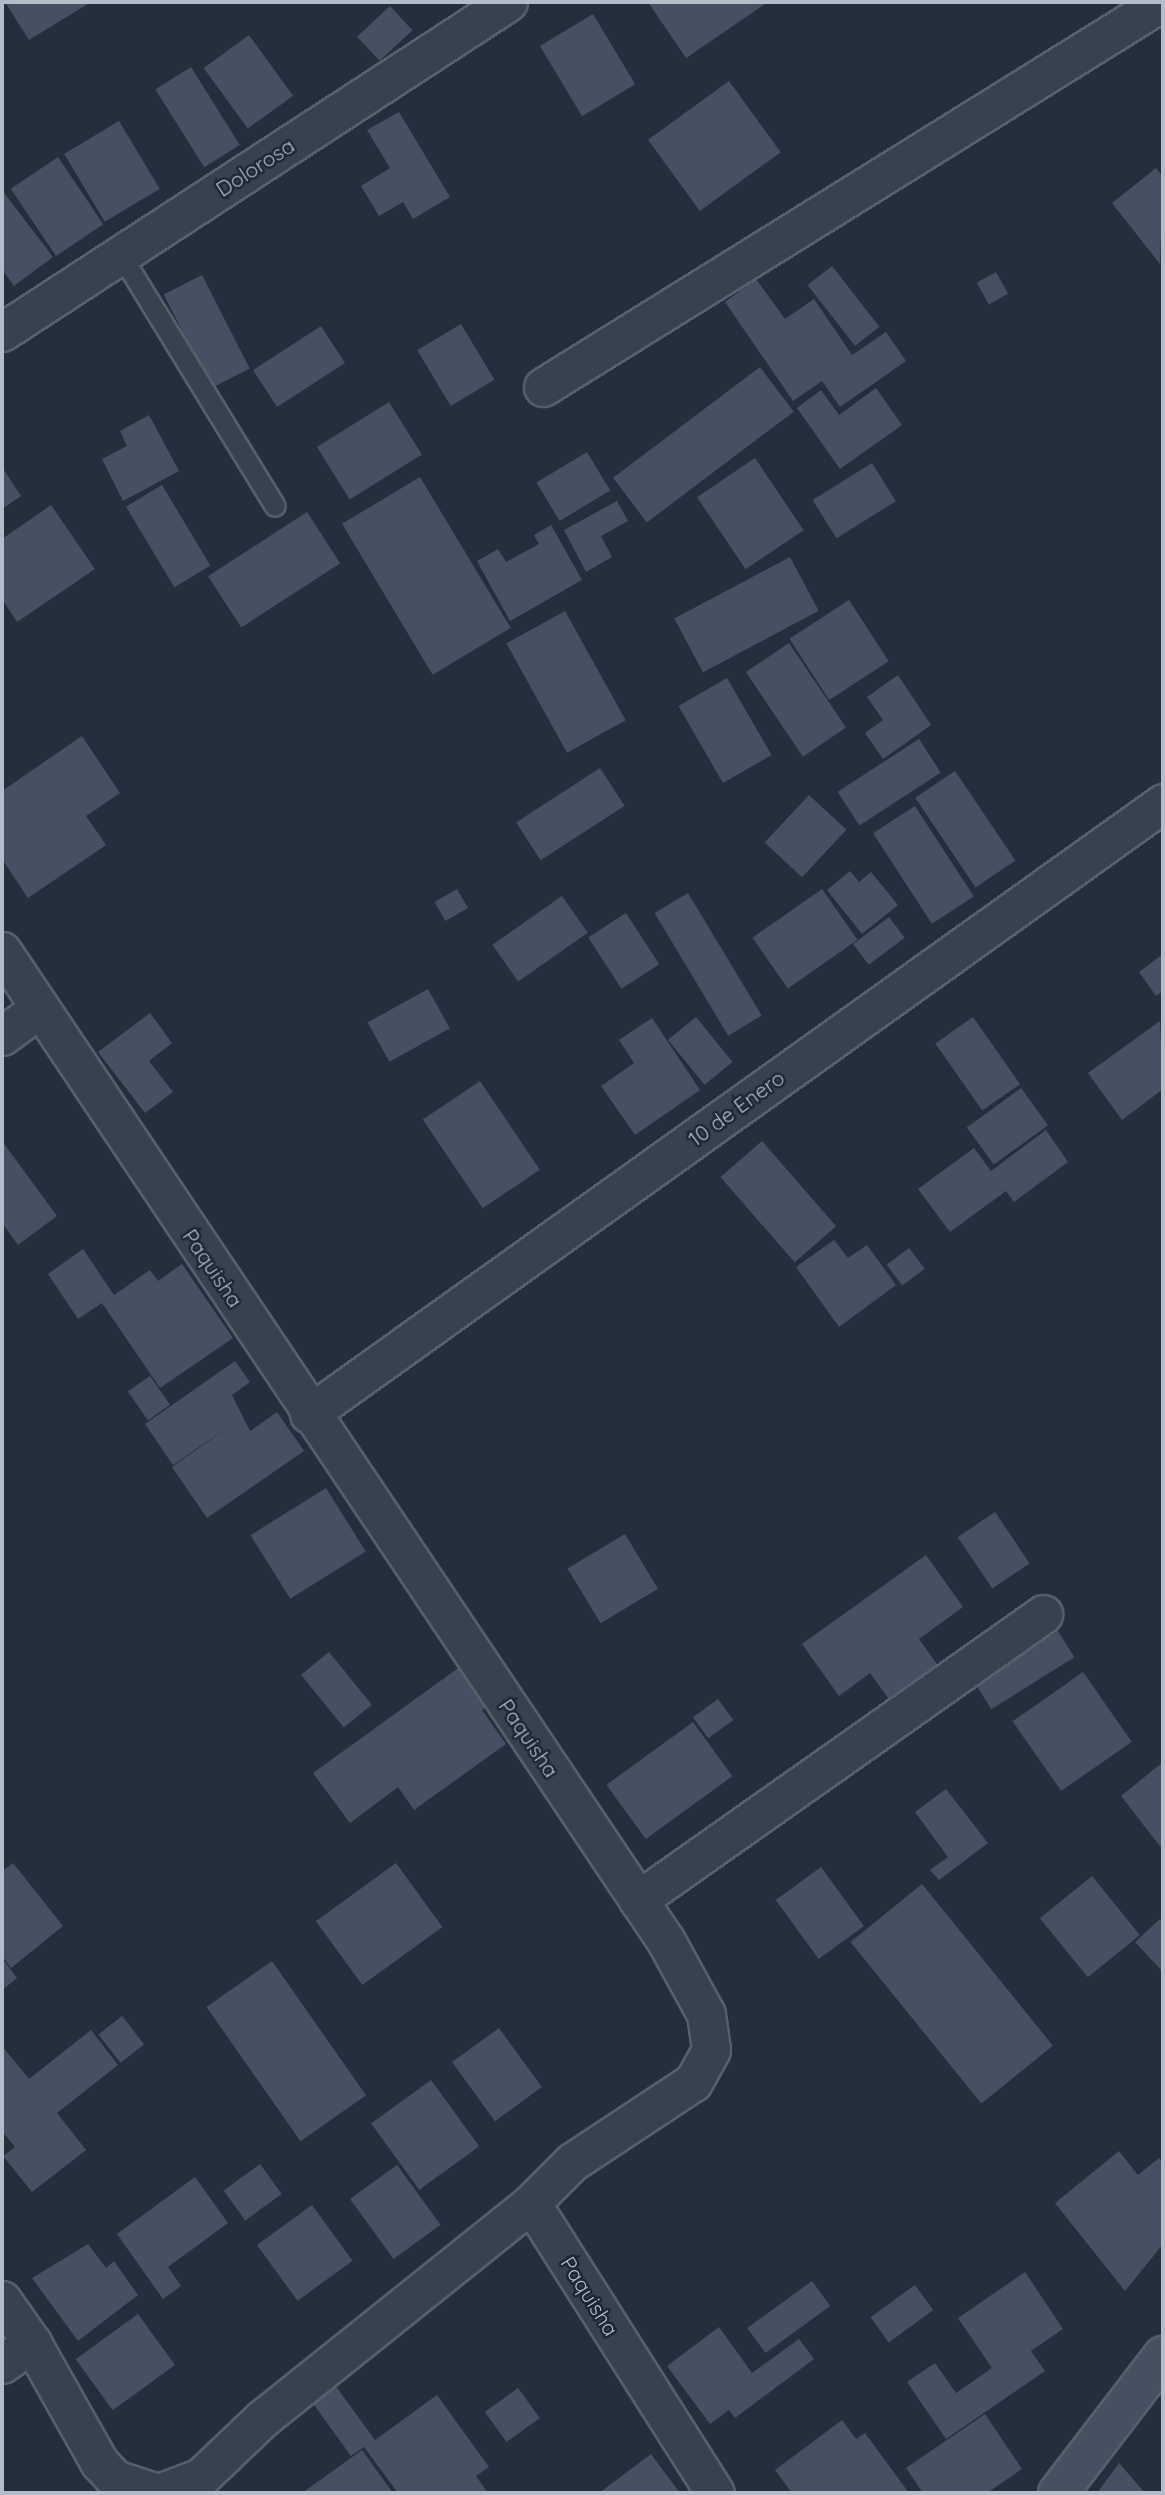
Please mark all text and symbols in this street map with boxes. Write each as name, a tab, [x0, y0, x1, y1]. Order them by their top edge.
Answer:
street label: Dolorosa	[211, 132, 299, 202]
street label: 10 de Enero	[683, 1065, 789, 1151]
street label: Paquisha	[178, 1224, 248, 1312]
street label: Paquisha	[494, 1694, 564, 1782]
street label: Paquisha	[556, 2252, 624, 2340]

